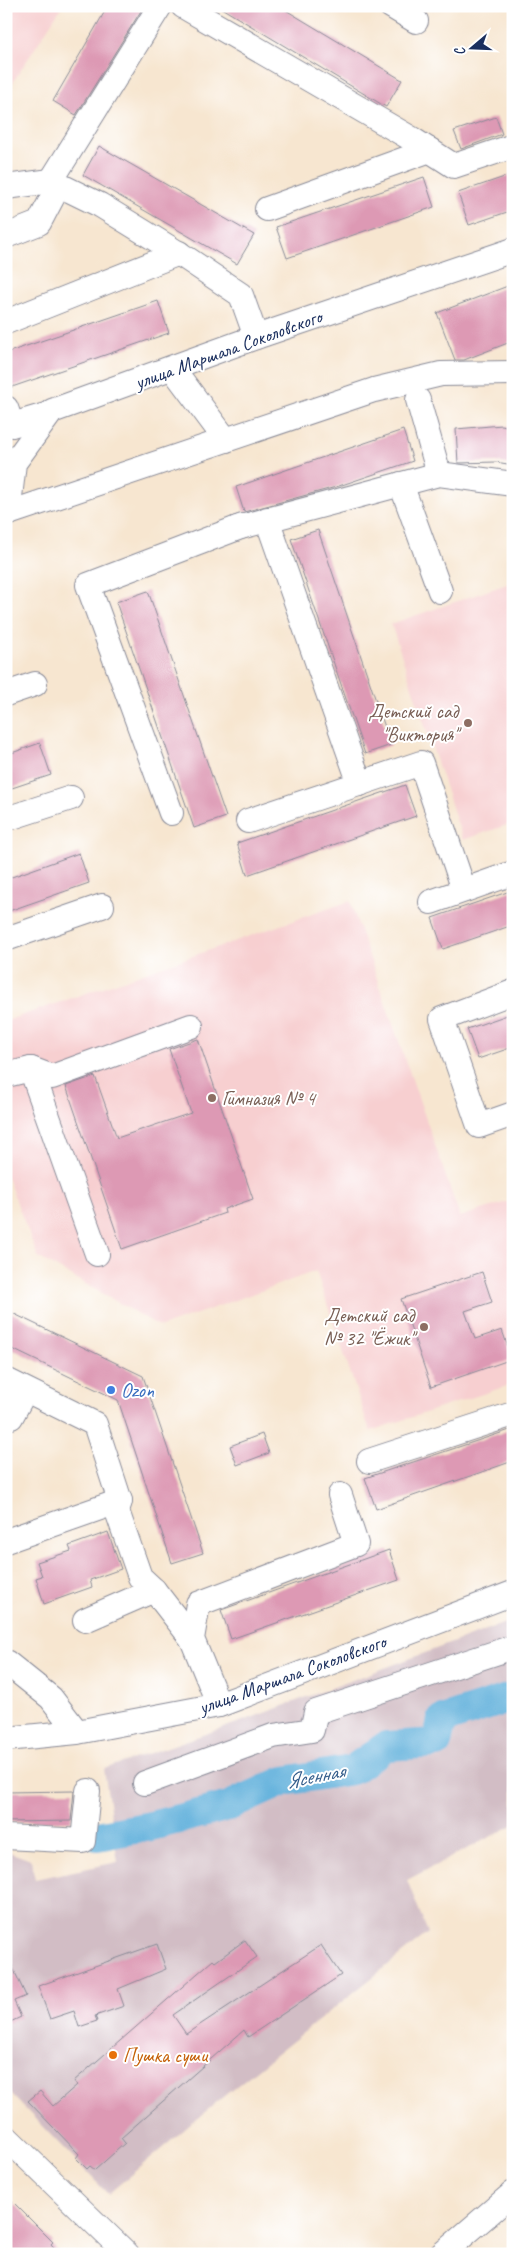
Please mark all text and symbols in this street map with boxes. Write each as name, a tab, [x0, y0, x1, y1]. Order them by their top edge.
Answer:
north arrow	[446, 22, 496, 72]
text: С	[450, 44, 469, 58]
street label: улица Маршала Соколовского	[130, 303, 327, 395]
place label: Детский сад "Виктория"	[368, 699, 462, 747]
marker: Детский сад "Виктория"	[462, 717, 474, 729]
place label: Гимназия № 4	[222, 1086, 317, 1111]
marker: Гимназия № 4	[206, 1092, 218, 1104]
place label: Детский сад № 32 "Ёжик"	[324, 1303, 418, 1351]
marker: Детский сад № 32 "Ёжик"	[418, 1321, 430, 1333]
place label: Ozon	[121, 1378, 155, 1403]
marker: Ozon	[105, 1384, 117, 1396]
street label: улица Маршала Соколовского	[194, 1628, 391, 1720]
water label: Ясенная	[284, 1757, 350, 1794]
place label: Пушка суши	[123, 2043, 209, 2068]
marker: Пушка суши	[107, 2049, 119, 2061]

